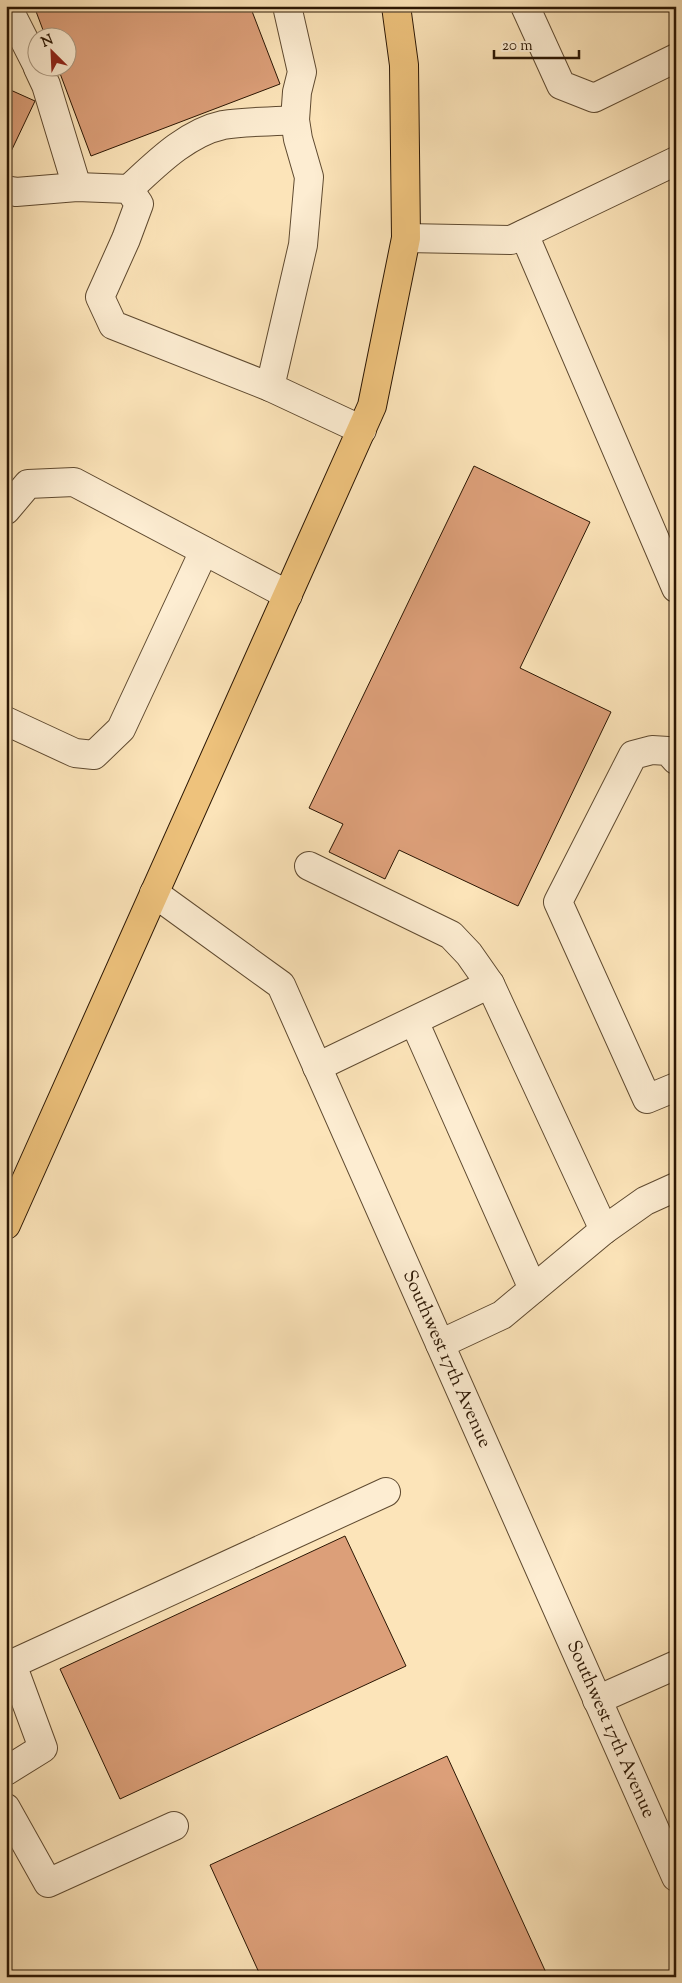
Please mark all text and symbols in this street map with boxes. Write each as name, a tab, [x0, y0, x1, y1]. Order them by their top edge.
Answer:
north arrow	[28, 28, 78, 78]
scale bar	[494, 28, 580, 60]
text: N	[38, 31, 57, 53]
text: 20 m	[502, 36, 533, 57]
street label: Southwest 17th Avenue	[395, 1266, 498, 1452]
street label: Southwest 17th Avenue	[559, 1636, 662, 1823]

